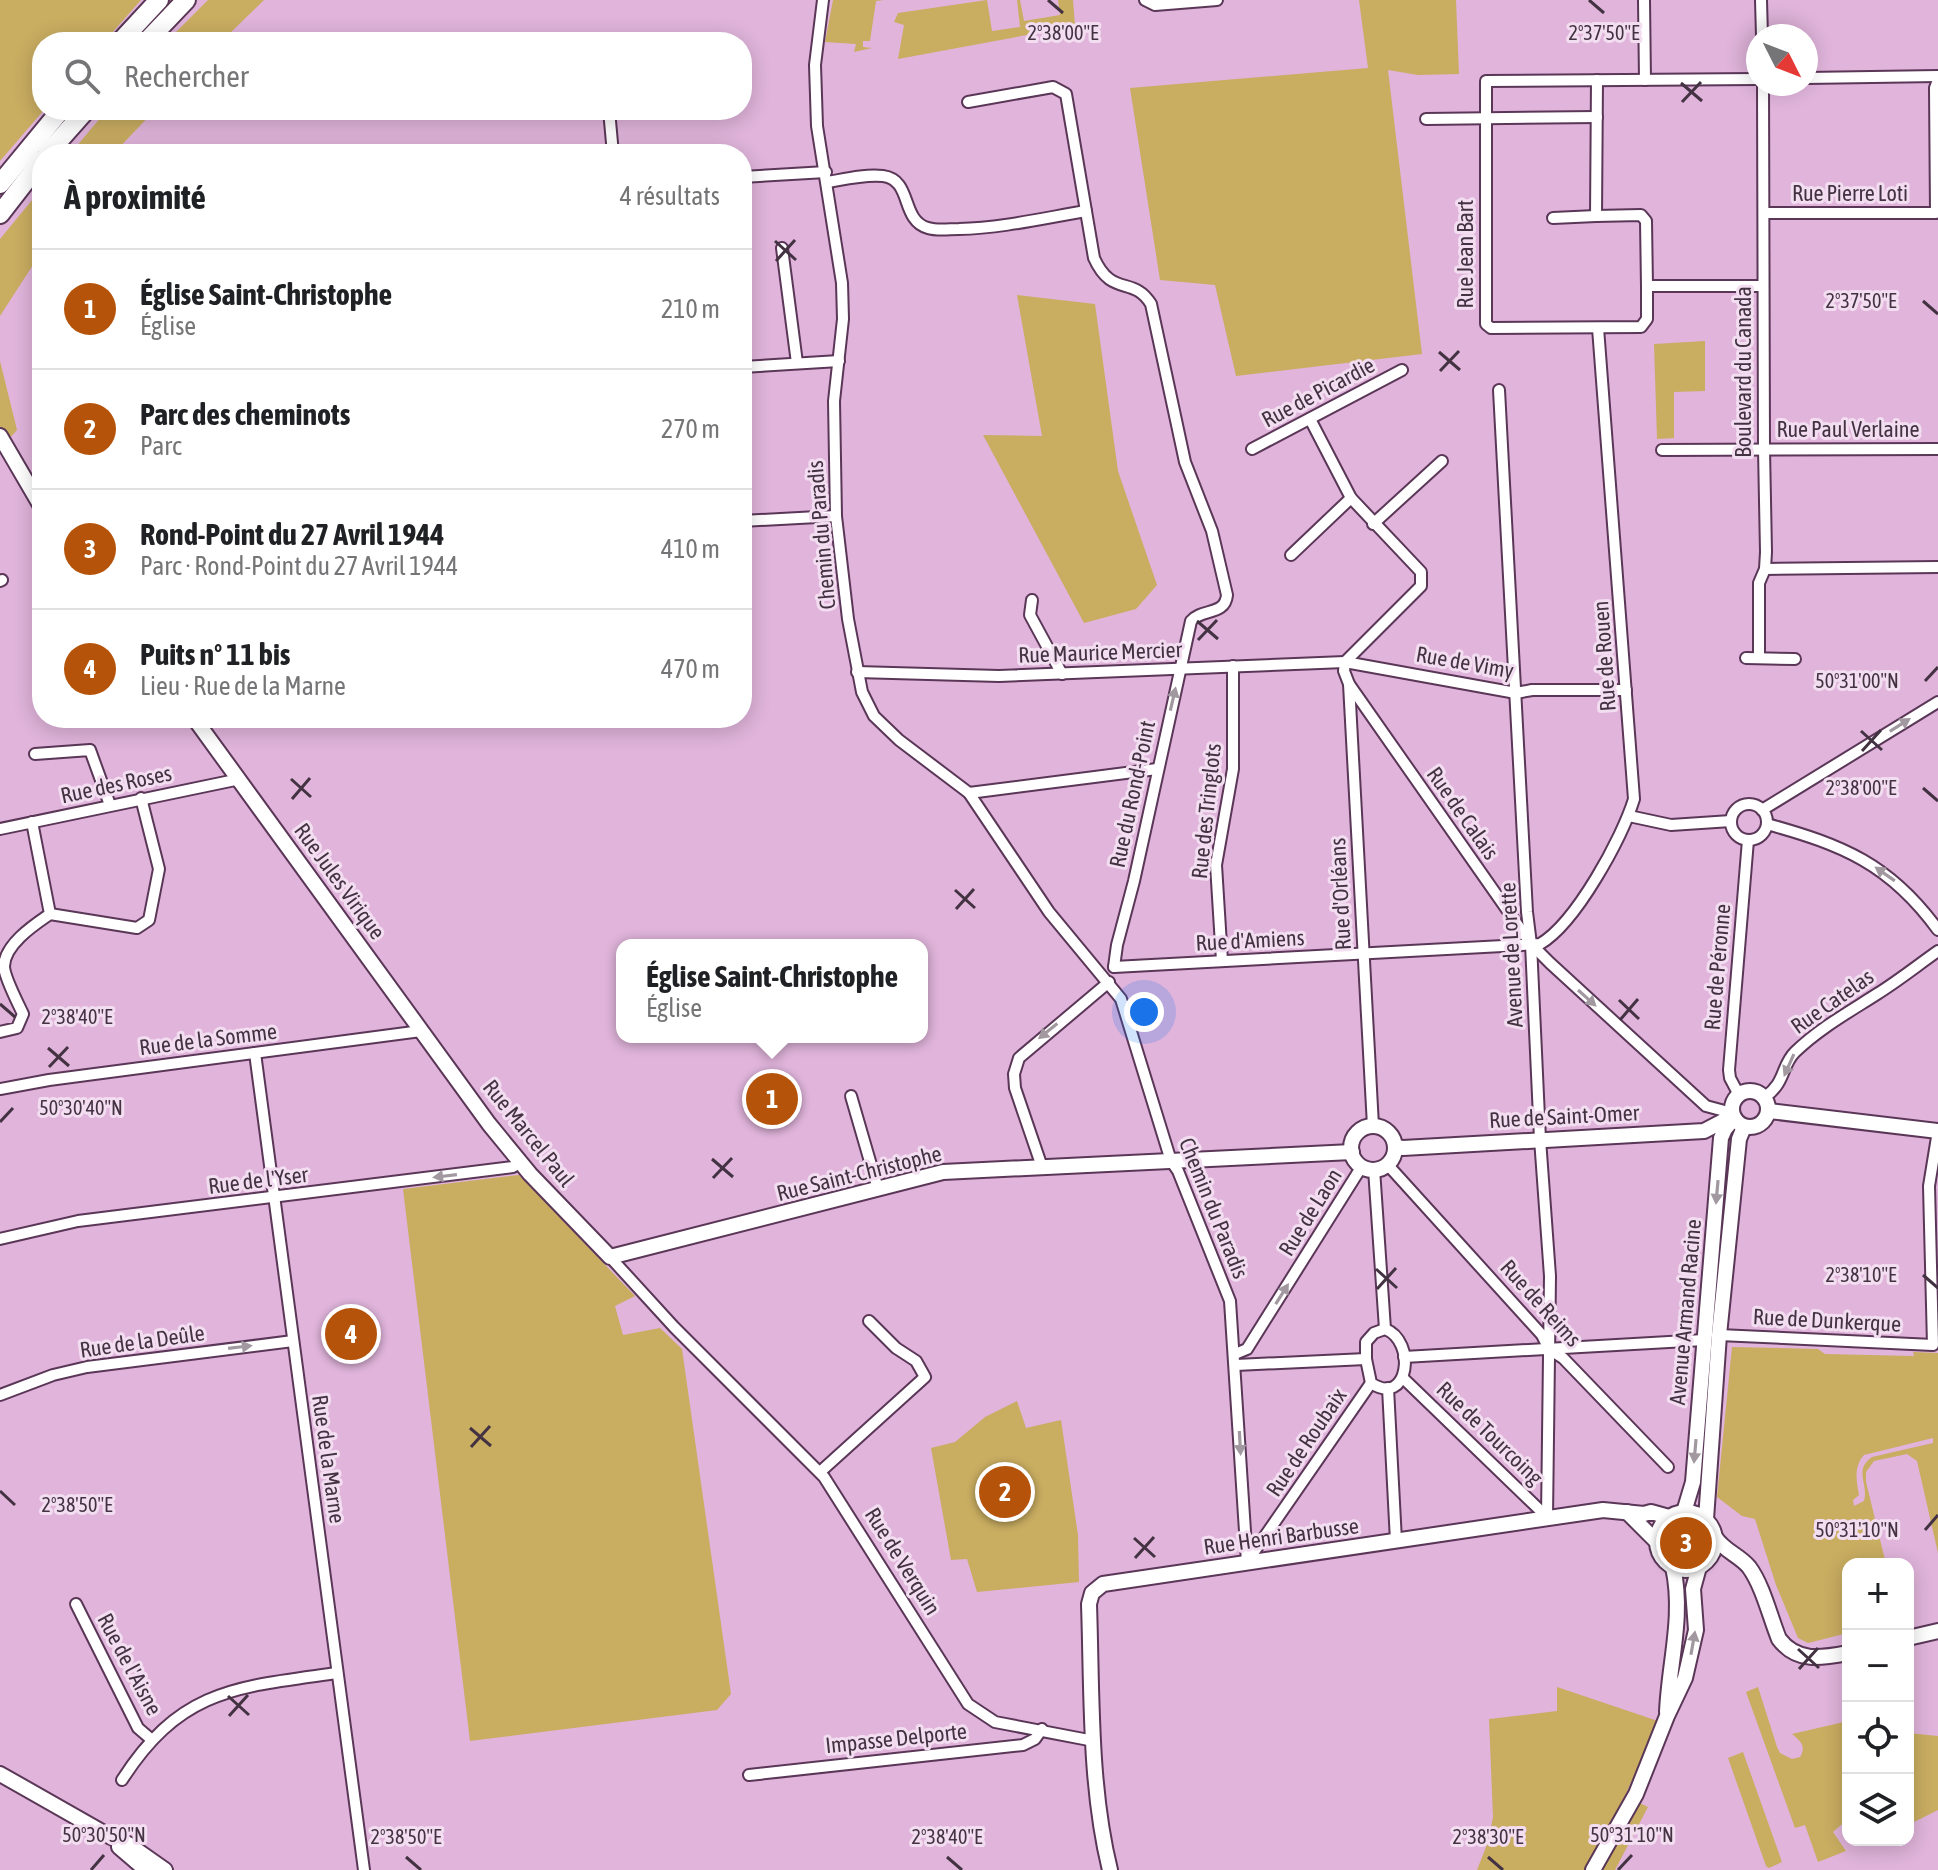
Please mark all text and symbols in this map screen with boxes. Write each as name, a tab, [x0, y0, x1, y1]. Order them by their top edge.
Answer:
text: 2°38'00"E	[1028, 21, 1099, 44]
text: 2°37'50"E	[1569, 21, 1640, 44]
north arrow	[1746, 24, 1818, 96]
search box	[32, 32, 752, 120]
icon: search	[60, 54, 104, 98]
text: Rechercher	[124, 59, 249, 93]
text: À proximité	[64, 177, 206, 216]
street label: Rue Pierre Loti	[1792, 180, 1908, 206]
text: 4 résultats	[620, 181, 720, 211]
street label: Rue Jean Bart	[1452, 200, 1478, 308]
text: Église Saint-Christophe	[140, 277, 392, 311]
street label: Boulevard du Canada	[1730, 286, 1756, 458]
text: 2°37'50"E	[1826, 289, 1897, 312]
text: 1	[84, 294, 96, 324]
text: 210 m	[661, 294, 720, 324]
text: Église	[140, 311, 196, 341]
street label: Rue de Picardie	[1257, 351, 1379, 433]
text: Parc des cheminots	[140, 397, 350, 431]
text: 2	[84, 414, 96, 444]
text: 270 m	[661, 414, 720, 444]
street label: Rue Paul Verlaine	[1776, 416, 1920, 442]
text: Parc	[140, 431, 182, 461]
street label: Chemin du Paradis	[802, 459, 840, 611]
text: Rond-Point du 27 Avril 1944	[140, 517, 444, 551]
text: 3	[84, 534, 96, 564]
text: 410 m	[661, 534, 720, 564]
text: Parc · Rond-Point du 27 Avril 1944	[140, 551, 458, 581]
street label: Rue de Rouen	[1587, 600, 1621, 712]
street label: Rue Maurice Mercier	[1018, 636, 1183, 668]
text: Puits n° 11 bis	[140, 637, 290, 671]
street label: Rue de Vimy	[1414, 641, 1516, 683]
text: 4	[84, 654, 96, 684]
text: 470 m	[661, 654, 720, 684]
text: 50°31'00"N	[1815, 669, 1899, 692]
text: Lieu · Rue de la Marne	[140, 671, 346, 701]
one-way arrow	[1167, 687, 1179, 712]
street label: Rue du Rond-Point	[1104, 718, 1160, 870]
one-way arrow	[1889, 718, 1911, 732]
street label: Rue des Tringlots	[1186, 742, 1226, 880]
street label: Rue des Roses	[58, 760, 174, 808]
street label: Rue de Calais	[1422, 762, 1504, 865]
text: 2°38'00"E	[1826, 776, 1897, 799]
street label: Rue Jules Virique	[289, 818, 391, 944]
street label: Rue d'Orléans	[1324, 837, 1356, 951]
one-way arrow	[1874, 867, 1895, 882]
street label: Avenue de Lorette	[1494, 882, 1528, 1028]
street label: Rue de Péronne	[1699, 903, 1735, 1031]
street label: Rue d'Amiens	[1195, 924, 1305, 956]
popup	[616, 939, 928, 1043]
text: Église Saint-Christophe	[646, 959, 898, 993]
street label: Rue Catelas	[1786, 963, 1878, 1039]
one-way arrow	[1578, 988, 1597, 1006]
your location	[1124, 992, 1164, 1032]
text: Église	[646, 993, 702, 1023]
text: 2°38'40"E	[42, 1005, 113, 1028]
street label: Rue de la Somme	[138, 1018, 278, 1060]
one-way arrow	[1038, 1022, 1058, 1039]
one-way arrow	[1782, 1053, 1796, 1076]
pin: 1	[746, 1069, 798, 1129]
street label: Rue Marcel Paul	[478, 1074, 580, 1192]
text: 50°30'40"N	[39, 1096, 123, 1119]
street label: Rue de Saint-Omer	[1488, 1099, 1640, 1133]
street label: Chemin du Paradis	[1174, 1134, 1254, 1282]
street label: Rue Saint-Christophe	[774, 1140, 944, 1206]
street label: Rue de l'Yser	[207, 1161, 310, 1199]
street label: Rue de Laon	[1273, 1164, 1347, 1260]
one-way arrow	[432, 1170, 457, 1183]
one-way arrow	[1710, 1180, 1723, 1205]
street label: Avenue Armand Racine	[1664, 1218, 1706, 1406]
street label: Rue de Reims	[1495, 1254, 1587, 1352]
text: 2°38'10"E	[1826, 1263, 1897, 1286]
one-way arrow	[1274, 1283, 1289, 1304]
street label: Rue de Dunkerque	[1752, 1303, 1902, 1337]
pin: 4	[325, 1304, 377, 1364]
street label: Rue de la Deûle	[78, 1319, 206, 1363]
one-way arrow	[228, 1341, 253, 1354]
street label: Rue de Tourcoing	[1432, 1376, 1549, 1490]
street label: Rue de Roubaix	[1260, 1383, 1352, 1501]
street label: Rue de la Marne	[307, 1393, 351, 1525]
one-way arrow	[1234, 1431, 1247, 1456]
one-way arrow	[1689, 1439, 1702, 1464]
pin: 2	[979, 1462, 1031, 1522]
text: 2°38'50"E	[42, 1493, 113, 1516]
street label: Rue de Verquin	[860, 1503, 946, 1619]
street label: Rue Henri Barbusse	[1202, 1512, 1360, 1560]
pin: 3	[1660, 1513, 1712, 1573]
text: 50°31'10"N	[1815, 1518, 1899, 1541]
map controls	[1842, 1558, 1914, 1846]
button: +	[1842, 1558, 1914, 1630]
street label: Rue de l'Aisne	[92, 1609, 168, 1719]
button: −	[1842, 1630, 1914, 1702]
one-way arrow	[1688, 1631, 1700, 1656]
button: locate	[1842, 1702, 1914, 1774]
street label: Impasse Delporte	[824, 1718, 968, 1758]
button: layers	[1842, 1774, 1914, 1846]
text: 50°30'50"N	[62, 1823, 146, 1846]
text: 50°31'10"N	[1590, 1823, 1674, 1846]
text: 2°38'50"E	[371, 1825, 442, 1848]
text: 2°38'40"E	[912, 1825, 983, 1848]
text: 2°38'30"E	[1453, 1825, 1524, 1848]

